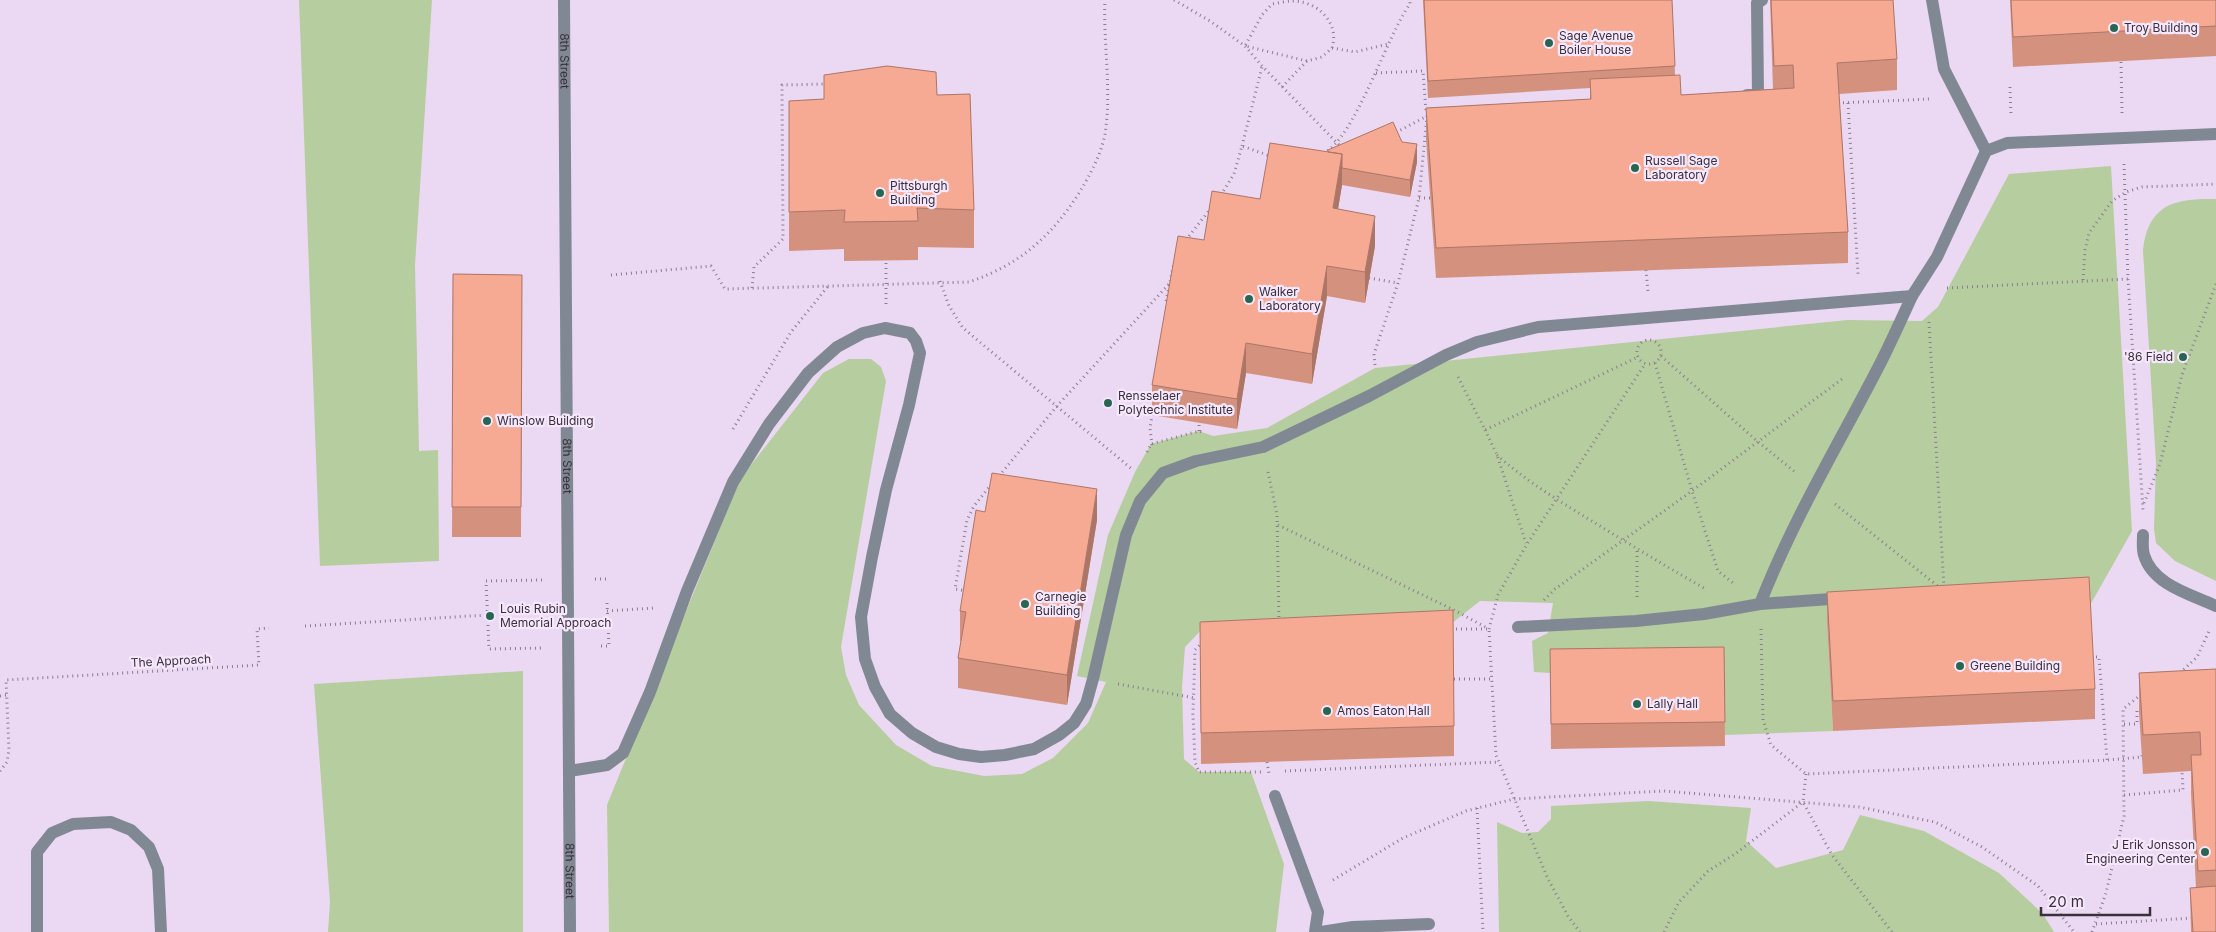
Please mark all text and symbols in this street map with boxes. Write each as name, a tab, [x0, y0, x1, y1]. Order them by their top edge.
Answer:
place label: Troy Building	[2124, 20, 2198, 35]
marker: Troy Building	[2108, 22, 2120, 34]
place label: Sage Avenue Boiler House	[1559, 28, 1633, 57]
street label: 8th Street	[557, 33, 573, 89]
marker: Sage Avenue Boiler House	[1543, 37, 1555, 49]
place label: Russell Sage Laboratory	[1645, 153, 1717, 182]
marker: Russell Sage Laboratory	[1629, 162, 1641, 174]
place label: Pittsburgh Building	[890, 178, 948, 207]
marker: Pittsburgh Building	[874, 187, 886, 199]
place label: Walker Laboratory	[1259, 284, 1321, 313]
marker: Walker Laboratory	[1243, 293, 1255, 305]
place label: '86 Field	[2124, 349, 2173, 364]
marker: '86 Field	[2177, 351, 2189, 363]
place label: Rensselaer Polytechnic Institute	[1118, 388, 1233, 417]
marker: Rensselaer Polytechnic Institute	[1102, 397, 1114, 409]
place label: Winslow Building	[497, 413, 594, 428]
marker: Winslow Building	[481, 415, 493, 427]
street label: 8th Street	[560, 438, 575, 494]
place label: Carnegie Building	[1035, 589, 1087, 618]
marker: Carnegie Building	[1019, 598, 1031, 610]
place label: Louis Rubin Memorial Approach	[500, 601, 611, 630]
marker: Louis Rubin Memorial Approach	[484, 610, 496, 622]
street label: The Approach	[130, 651, 212, 670]
place label: Greene Building	[1970, 658, 2060, 673]
marker: Greene Building	[1954, 660, 1966, 672]
place label: Lally Hall	[1647, 696, 1698, 711]
marker: Lally Hall	[1631, 698, 1643, 710]
place label: Amos Eaton Hall	[1337, 703, 1430, 718]
marker: Amos Eaton Hall	[1321, 705, 1333, 717]
place label: J Erik Jonsson Engineering Center	[2086, 837, 2195, 866]
street label: 8th Street	[562, 843, 578, 899]
marker: J Erik Jonsson Engineering Center	[2199, 846, 2211, 858]
scale bar	[2041, 884, 2150, 916]
text: 20 m	[2048, 892, 2084, 911]

